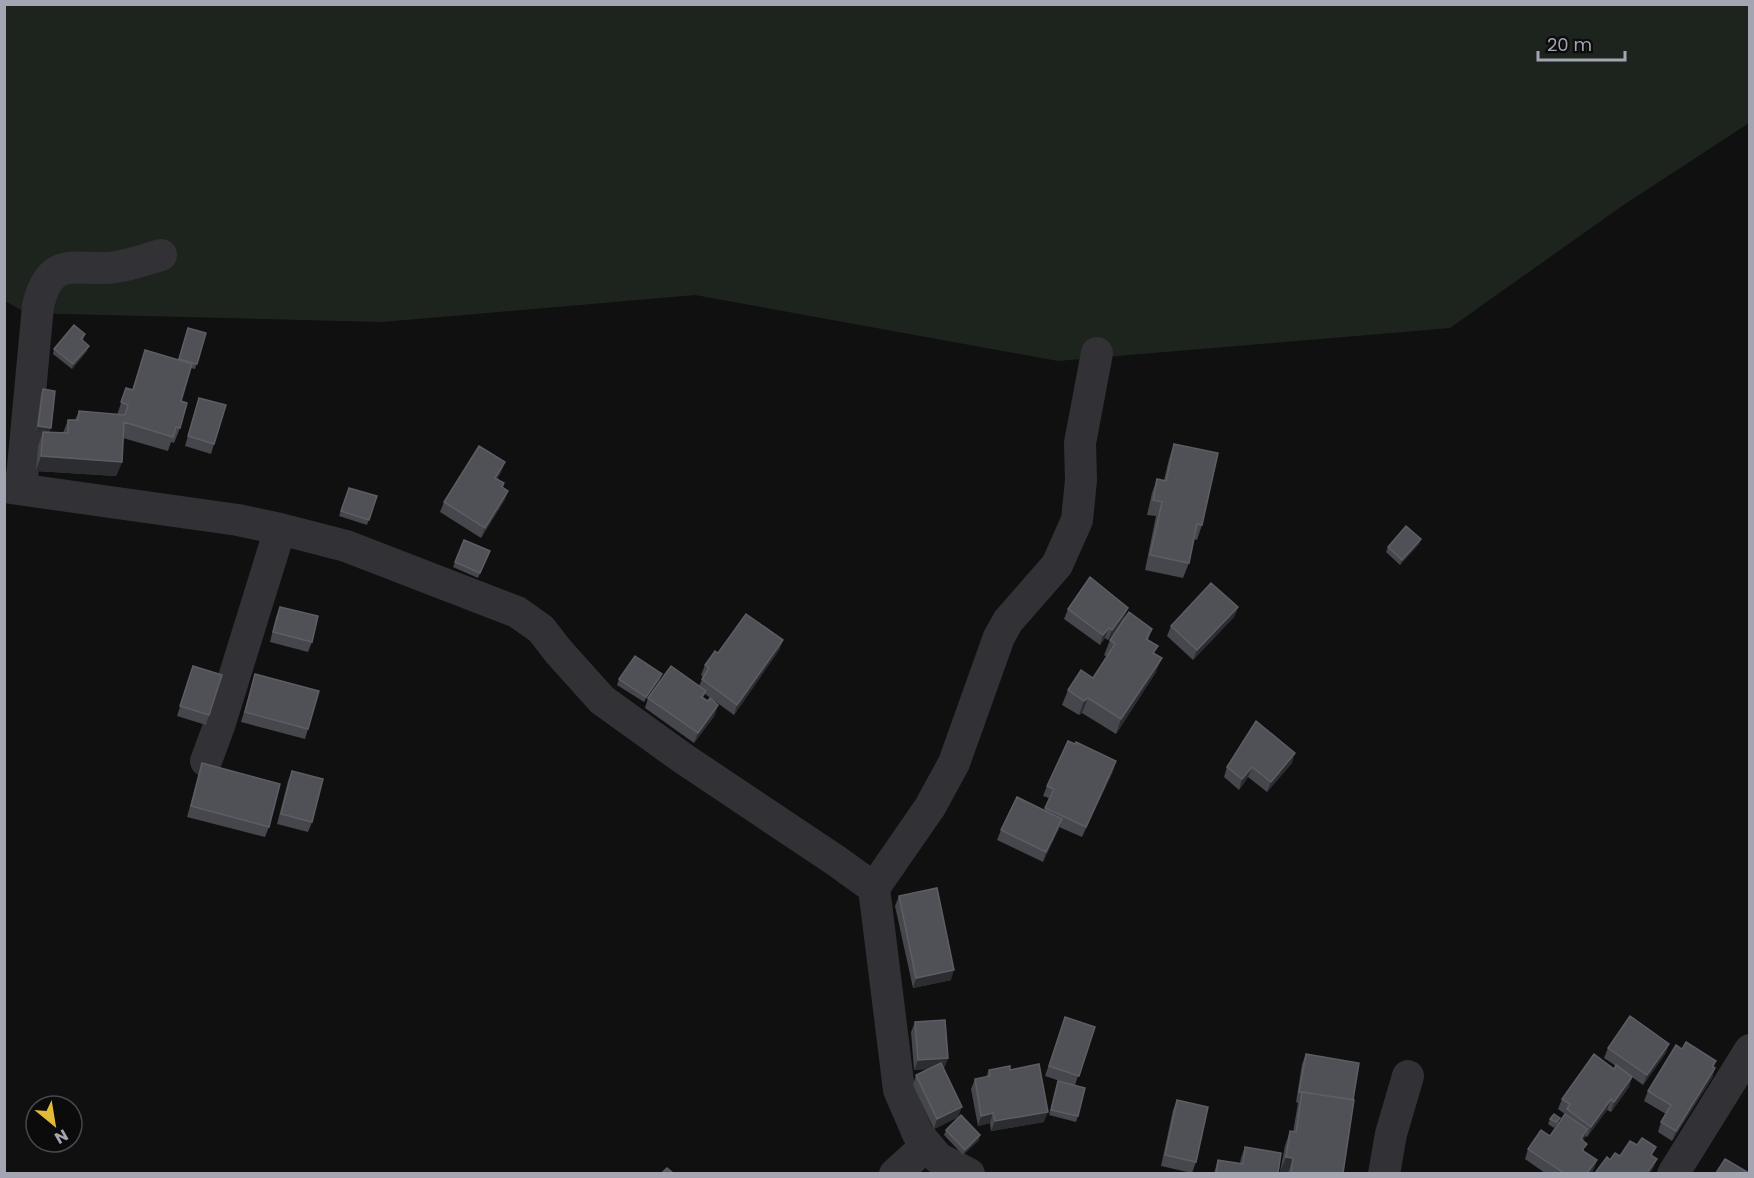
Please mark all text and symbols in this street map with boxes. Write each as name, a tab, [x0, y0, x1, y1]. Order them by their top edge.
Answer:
scale bar	[1538, 24, 1625, 62]
text: 20 m	[1547, 32, 1592, 57]
north arrow	[24, 1094, 84, 1154]
text: N	[50, 1124, 72, 1150]

